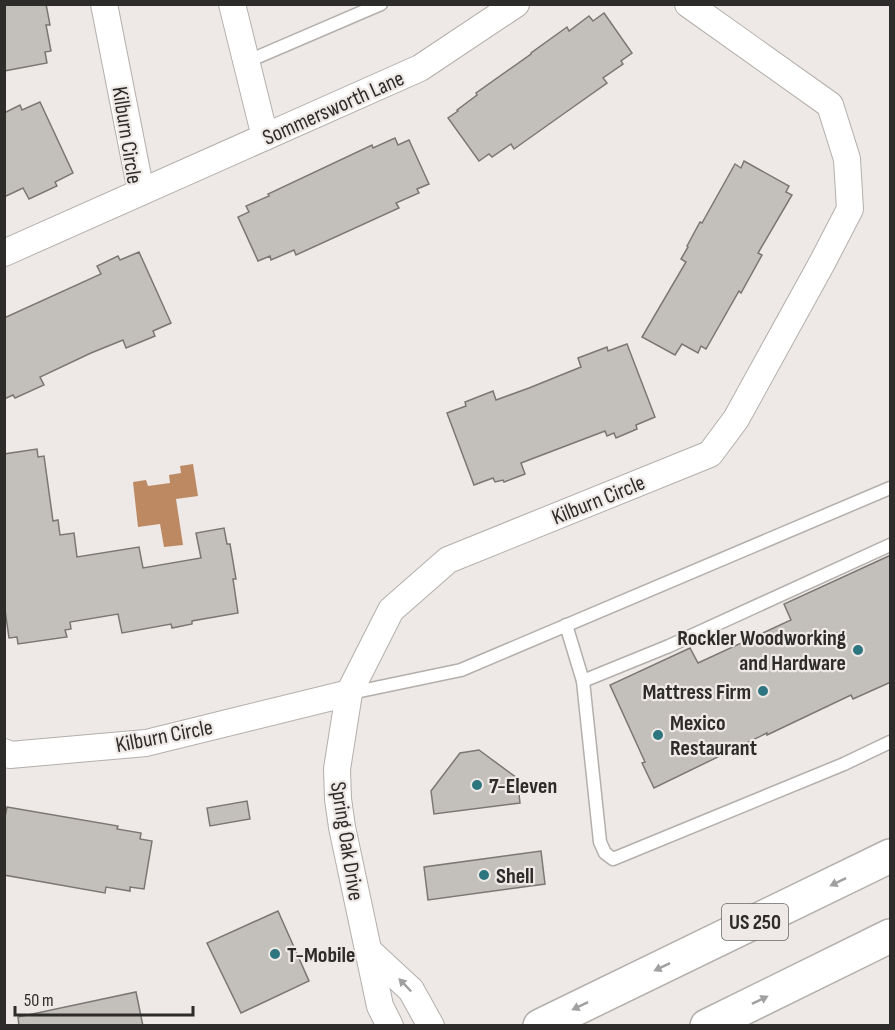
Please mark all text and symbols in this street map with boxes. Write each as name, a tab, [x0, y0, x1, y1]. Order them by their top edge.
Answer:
street label: Sommersworth Lane	[259, 65, 409, 152]
street label: Kilburn Circle	[106, 85, 148, 186]
street label: Kilburn Circle	[548, 469, 649, 531]
place label: Rockler Woodworking and Hardware	[677, 625, 846, 677]
marker: Rockler Woodworking and Hardware	[851, 643, 865, 657]
place label: Mattress Firm	[642, 679, 751, 706]
marker: Mattress Firm	[756, 684, 770, 698]
place label: Mexico Restaurant	[670, 710, 757, 762]
street label: Kilburn Circle	[114, 714, 215, 759]
marker: Mexico Restaurant	[651, 728, 665, 742]
place label: 7-Eleven	[489, 773, 557, 800]
marker: 7-Eleven	[470, 778, 484, 792]
street label: Spring Oak Drive	[324, 780, 369, 903]
place label: Shell	[496, 863, 534, 890]
marker: Shell	[477, 868, 491, 882]
one-way arrow	[829, 877, 846, 886]
road number: US 250	[722, 904, 788, 940]
place label: T-Mobile	[287, 942, 355, 969]
marker: T-Mobile	[268, 947, 282, 961]
one-way arrow	[654, 962, 671, 971]
scale bar	[15, 979, 194, 1017]
one-way arrow	[398, 979, 412, 993]
text: 50 m	[24, 990, 54, 1011]
one-way arrow	[751, 995, 768, 1005]
one-way arrow	[571, 1002, 588, 1011]

